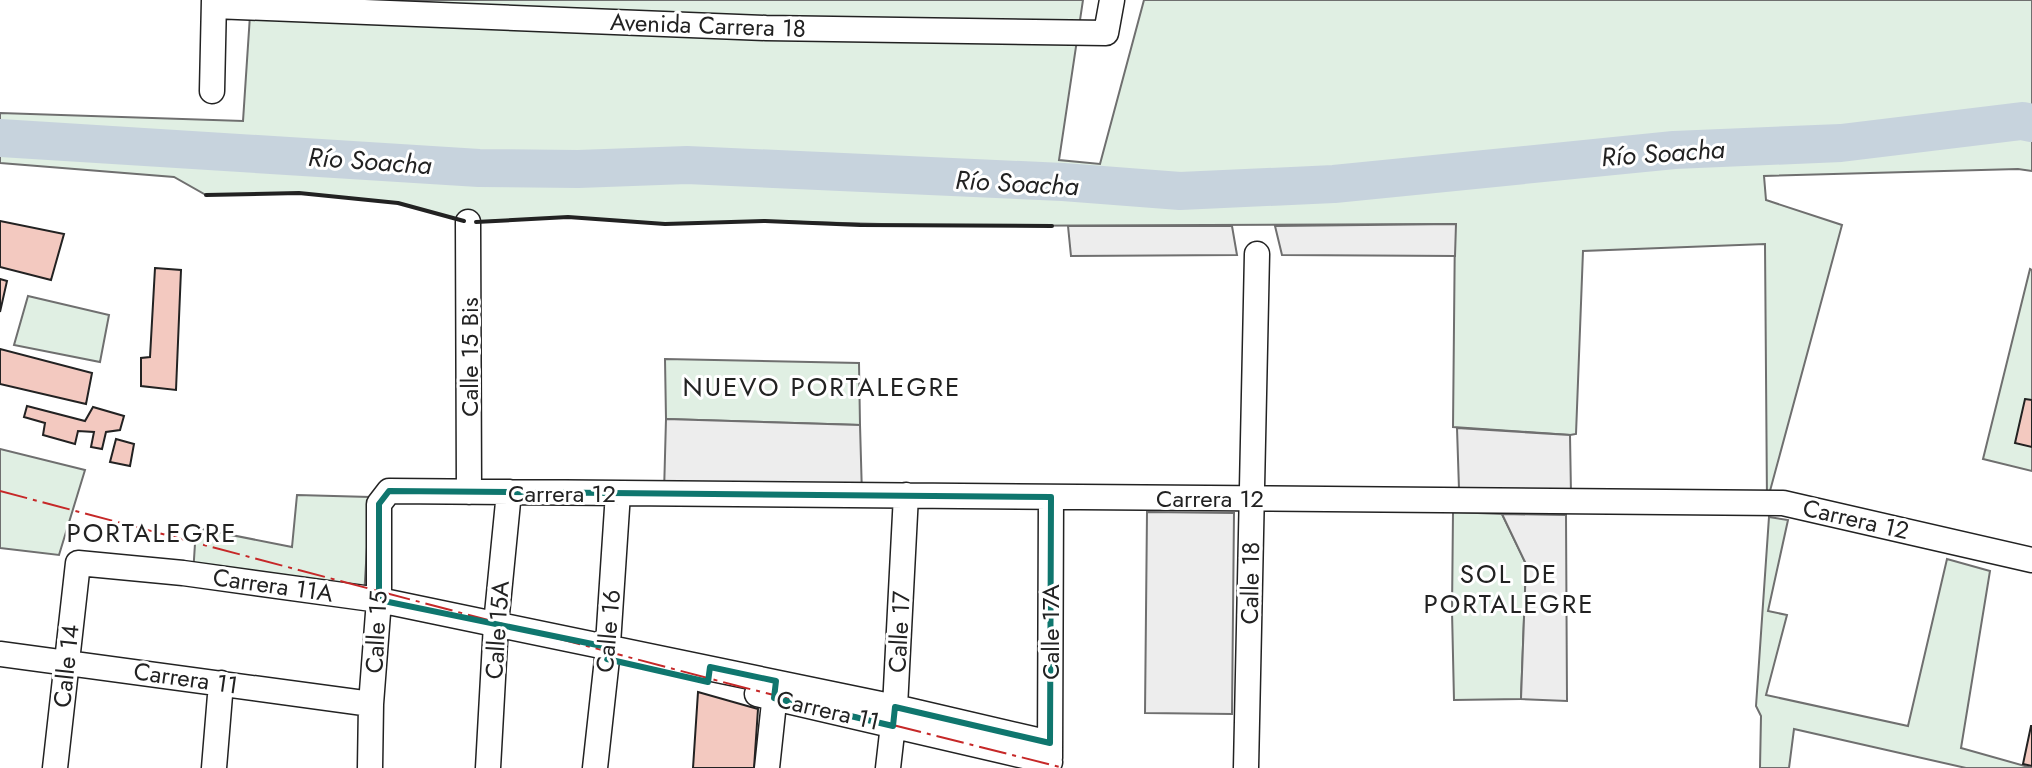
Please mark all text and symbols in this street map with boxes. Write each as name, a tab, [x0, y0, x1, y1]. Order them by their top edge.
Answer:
street label: Avenida Carrera 18	[610, 4, 806, 46]
water label: Río Soacha	[1600, 130, 1727, 176]
water label: Río Soacha	[307, 138, 434, 184]
water label: Río Soacha	[954, 161, 1080, 205]
street label: Calle 15 Bis	[452, 297, 487, 417]
district label: NUEVO PORTALEGRE	[683, 368, 961, 406]
street label: Carrera 12	[508, 476, 616, 511]
street label: Carrera 12	[1156, 481, 1264, 516]
street label: Carrera 12	[1800, 490, 1912, 548]
district label: PORTALEGRE	[66, 514, 238, 552]
street label: Calle 18	[1232, 541, 1268, 625]
district label: SOL DE PORTALEGRE	[1423, 555, 1595, 623]
street label: Carrera 11A	[211, 559, 335, 611]
street label: Calle 15A	[476, 579, 518, 680]
street label: Calle 17A	[1033, 584, 1068, 680]
street label: Calle 16	[587, 588, 629, 674]
street label: Calle 15	[356, 590, 396, 674]
street label: Calle 17	[879, 590, 919, 674]
street label: Calle 14	[44, 623, 88, 709]
street label: Carrera 11	[132, 653, 240, 703]
street label: Carrera 11	[773, 681, 883, 739]

